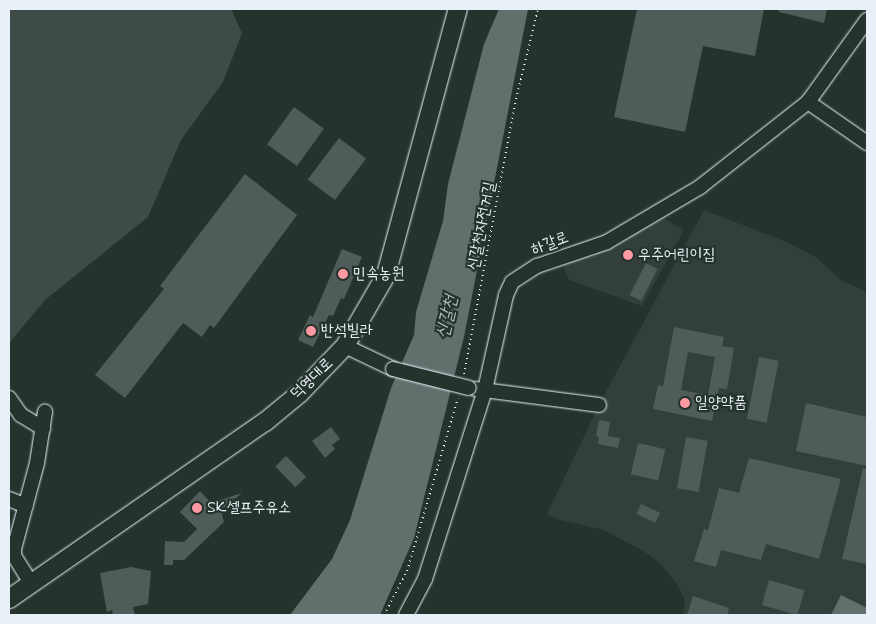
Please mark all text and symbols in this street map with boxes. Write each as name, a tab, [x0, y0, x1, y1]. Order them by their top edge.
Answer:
street label: 신갈천자전거길	[464, 180, 500, 272]
street label: 하갈로	[529, 228, 571, 260]
place label: 우주어린이집	[638, 245, 715, 265]
marker: 우주어린이집	[622, 249, 634, 261]
place label: 민속농원	[353, 264, 404, 284]
marker: 민속농원	[337, 268, 349, 280]
water label: 신갈천	[432, 293, 462, 341]
place label: 반석빌라	[321, 321, 372, 341]
marker: 반석빌라	[305, 325, 317, 337]
street label: 덕영대로	[287, 354, 337, 404]
place label: 일양약품	[695, 393, 746, 413]
marker: 일양약품	[679, 397, 691, 409]
place label: SK셀프주유소	[207, 498, 291, 518]
marker: SK셀프주유소	[191, 502, 203, 514]

